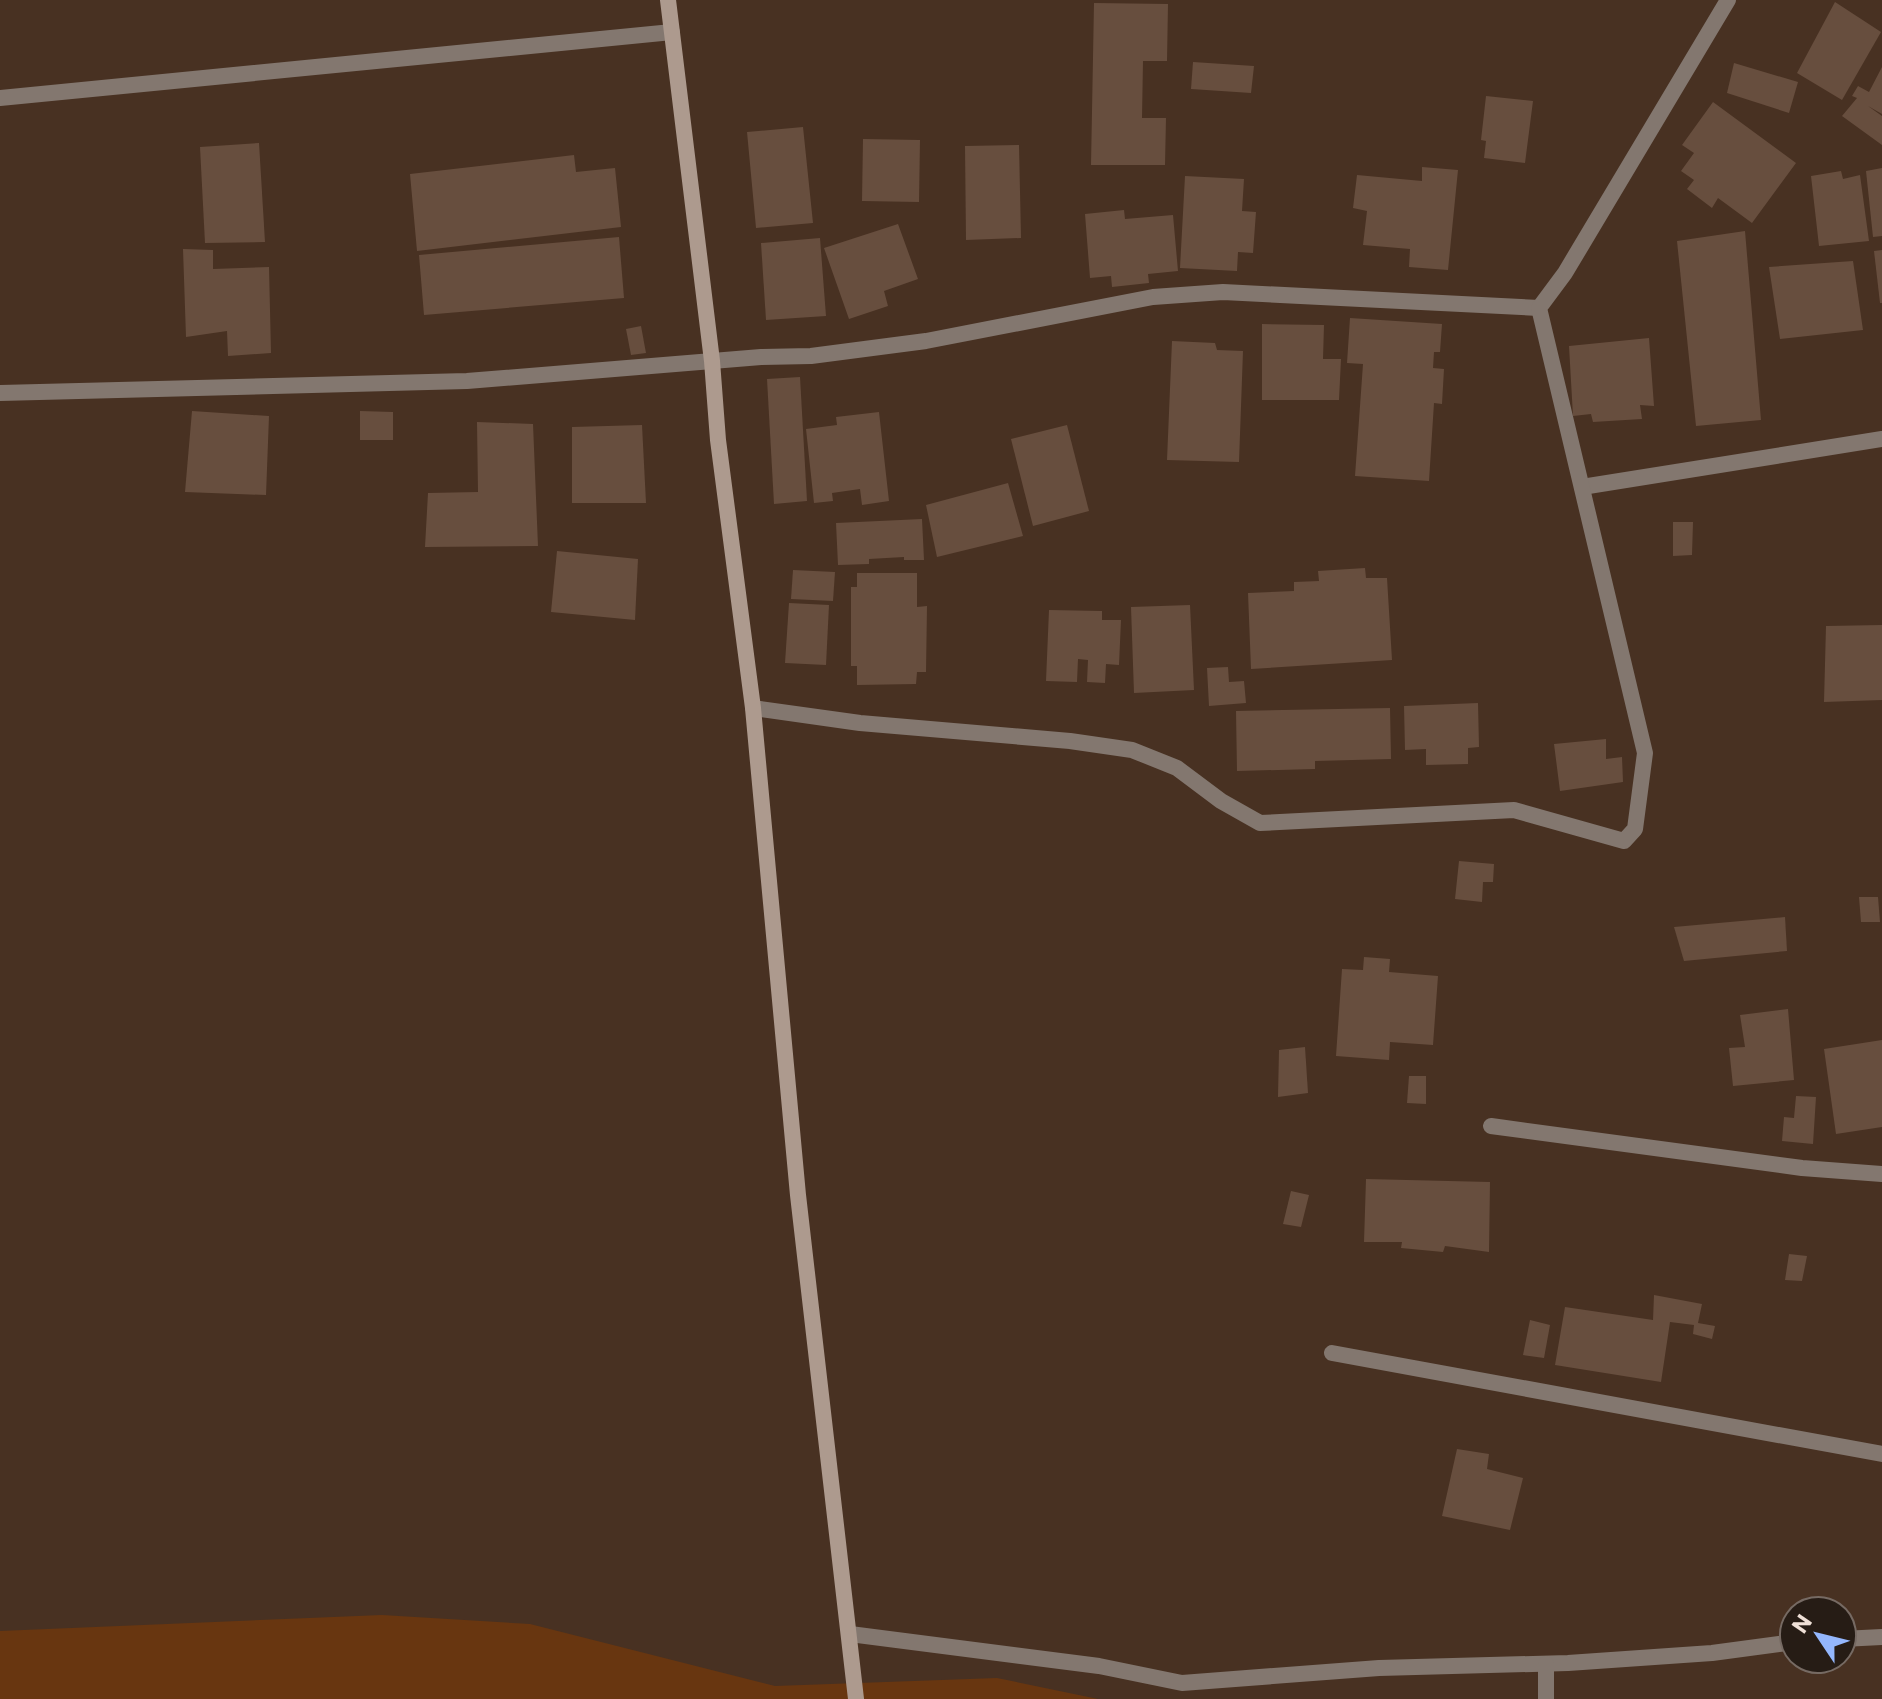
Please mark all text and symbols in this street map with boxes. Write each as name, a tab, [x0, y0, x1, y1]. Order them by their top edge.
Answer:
north arrow	[1778, 1595, 1858, 1675]
text: N	[1785, 1609, 1817, 1638]

